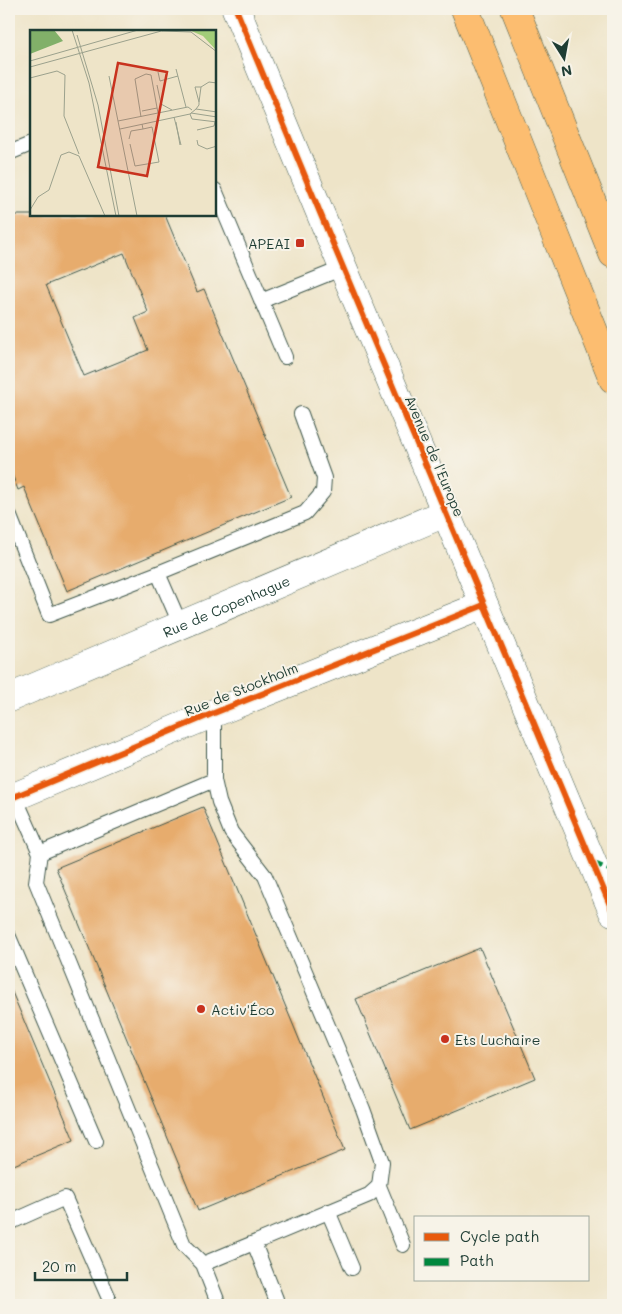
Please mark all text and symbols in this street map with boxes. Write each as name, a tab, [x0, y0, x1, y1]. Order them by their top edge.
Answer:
inset map	[30, 30, 216, 216]
north arrow	[540, 32, 590, 82]
text: N	[560, 61, 574, 82]
place label: APEAI	[248, 234, 290, 253]
marker: APEAI	[294, 237, 306, 249]
street label: Avenue de l'Europe	[401, 393, 469, 519]
street label: Rue de Copenhague	[160, 570, 293, 641]
street label: Rue de Stockholm	[181, 658, 301, 720]
place label: Activ'Éco	[211, 1000, 274, 1019]
marker: Activ'Éco	[195, 1003, 207, 1015]
place label: Ets Luchaire	[455, 1030, 540, 1049]
marker: Ets Luchaire	[439, 1033, 451, 1045]
legend	[414, 1216, 590, 1282]
text: Cycle path	[460, 1226, 539, 1246]
scale bar	[35, 1249, 128, 1281]
text: Path	[460, 1250, 494, 1270]
text: 20 m	[42, 1256, 76, 1276]

